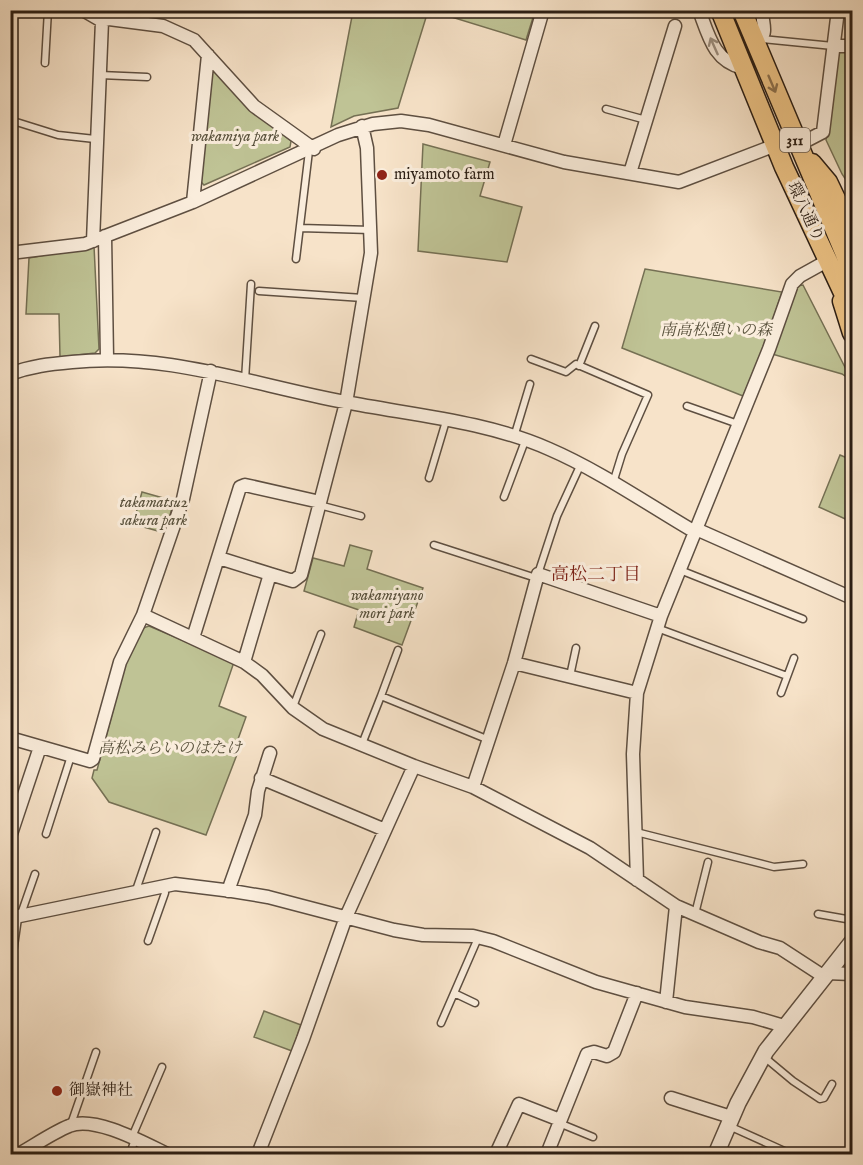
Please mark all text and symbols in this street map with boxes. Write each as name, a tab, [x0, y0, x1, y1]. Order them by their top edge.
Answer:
one-way arrow	[708, 38, 720, 56]
one-way arrow	[767, 74, 779, 92]
park label: wakamiya park	[191, 127, 280, 147]
road number: 311	[780, 128, 810, 152]
place label: miyamoto farm	[394, 165, 495, 185]
marker: miyamoto farm	[375, 168, 389, 182]
street label: 環八通り	[782, 179, 828, 245]
park label: 南高松憩いの森	[660, 321, 774, 341]
park label: takamatsu2 sakura park	[120, 493, 188, 531]
district label: 高松二丁目	[551, 564, 641, 587]
park label: wakamiyano mori park	[350, 586, 424, 624]
park label: 高松みらいのはたけ	[98, 739, 243, 759]
place label: 御嶽神社	[69, 1081, 133, 1101]
marker: 御嶽神社	[50, 1084, 64, 1098]

